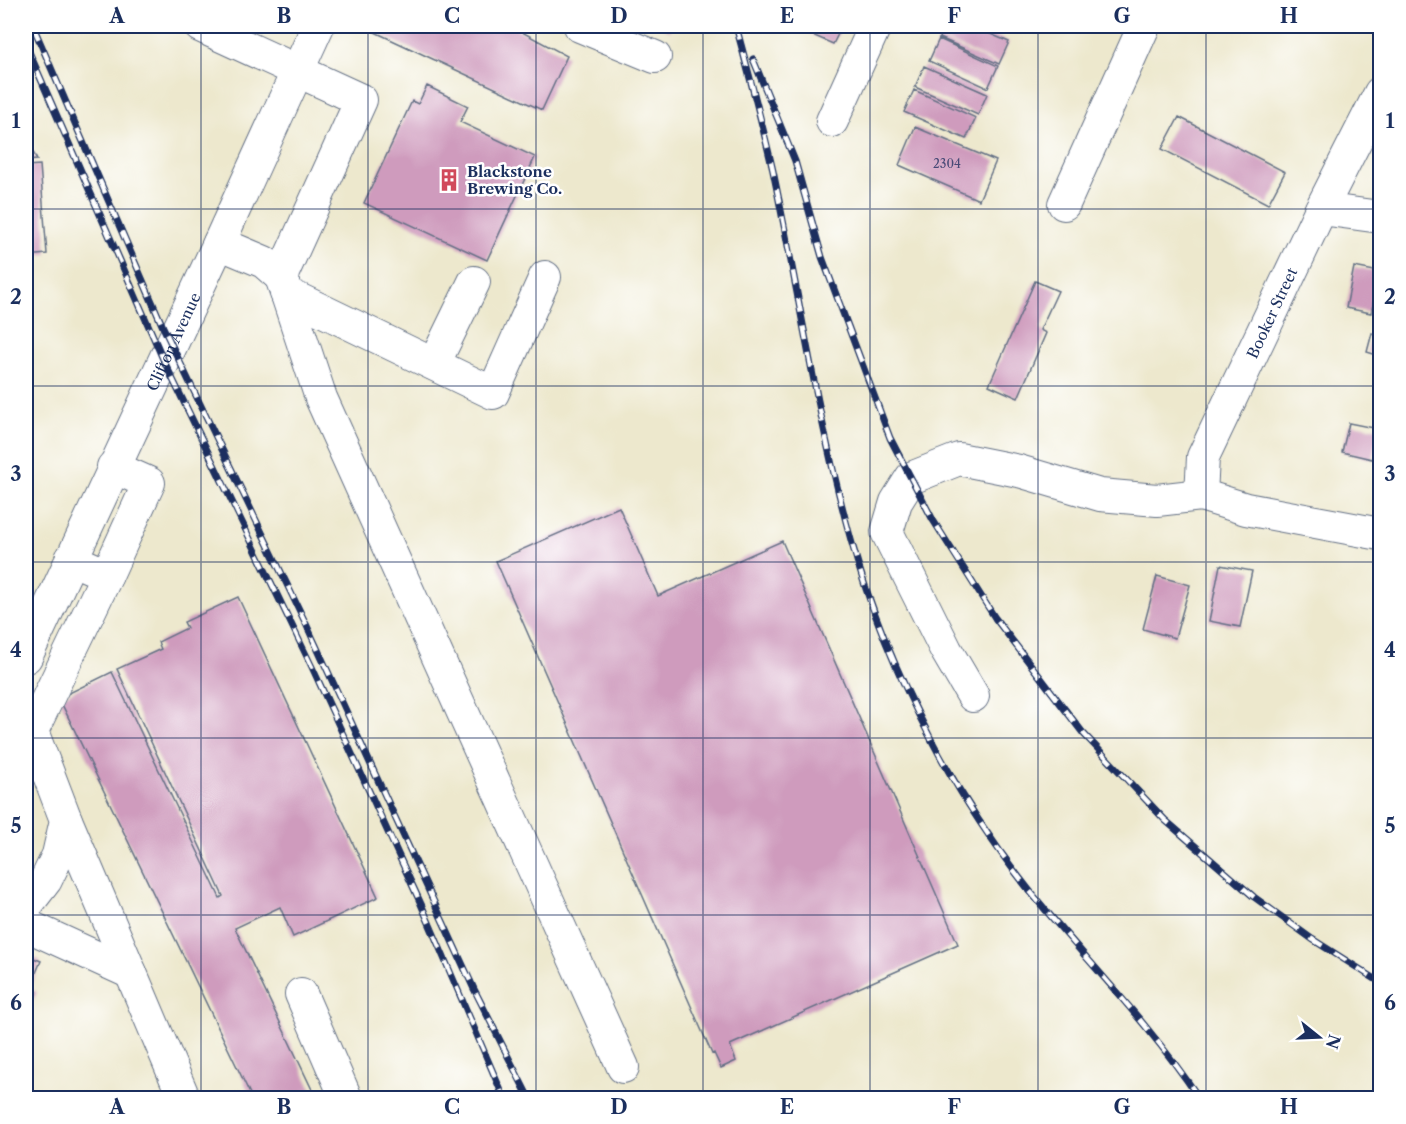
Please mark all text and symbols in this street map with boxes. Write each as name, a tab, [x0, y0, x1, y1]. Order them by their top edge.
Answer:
text: A	[108, 4, 125, 28]
text: B	[277, 4, 292, 28]
text: C	[444, 4, 460, 28]
text: D	[610, 4, 628, 28]
text: E	[780, 4, 794, 28]
text: F	[947, 4, 961, 28]
text: G	[1114, 4, 1131, 28]
text: H	[1280, 4, 1298, 28]
text: 1	[12, 109, 21, 133]
text: 1	[1386, 109, 1395, 133]
house number: 2304	[933, 156, 961, 171]
place label: Blackstone Brewing Co.	[467, 162, 562, 198]
building icon: Blackstone Brewing Co.	[436, 167, 462, 193]
street label: Booker Street	[1243, 264, 1302, 361]
text: 2	[10, 285, 22, 309]
text: 2	[1384, 285, 1396, 309]
street label: Clifton Avenue	[142, 289, 204, 394]
text: 3	[10, 462, 22, 486]
text: 3	[1384, 462, 1396, 486]
text: 4	[10, 638, 22, 662]
text: 4	[1384, 638, 1396, 662]
text: 5	[10, 814, 22, 838]
text: 5	[1384, 814, 1396, 838]
text: 6	[10, 991, 22, 1015]
text: 6	[1384, 991, 1396, 1015]
north arrow	[1289, 1007, 1349, 1067]
text: N	[1322, 1032, 1345, 1051]
text: A	[108, 1095, 125, 1119]
text: B	[277, 1095, 292, 1119]
text: C	[444, 1095, 460, 1119]
text: D	[610, 1095, 628, 1119]
text: E	[780, 1095, 794, 1119]
text: F	[947, 1095, 961, 1119]
text: G	[1114, 1095, 1131, 1119]
text: H	[1280, 1095, 1298, 1119]

